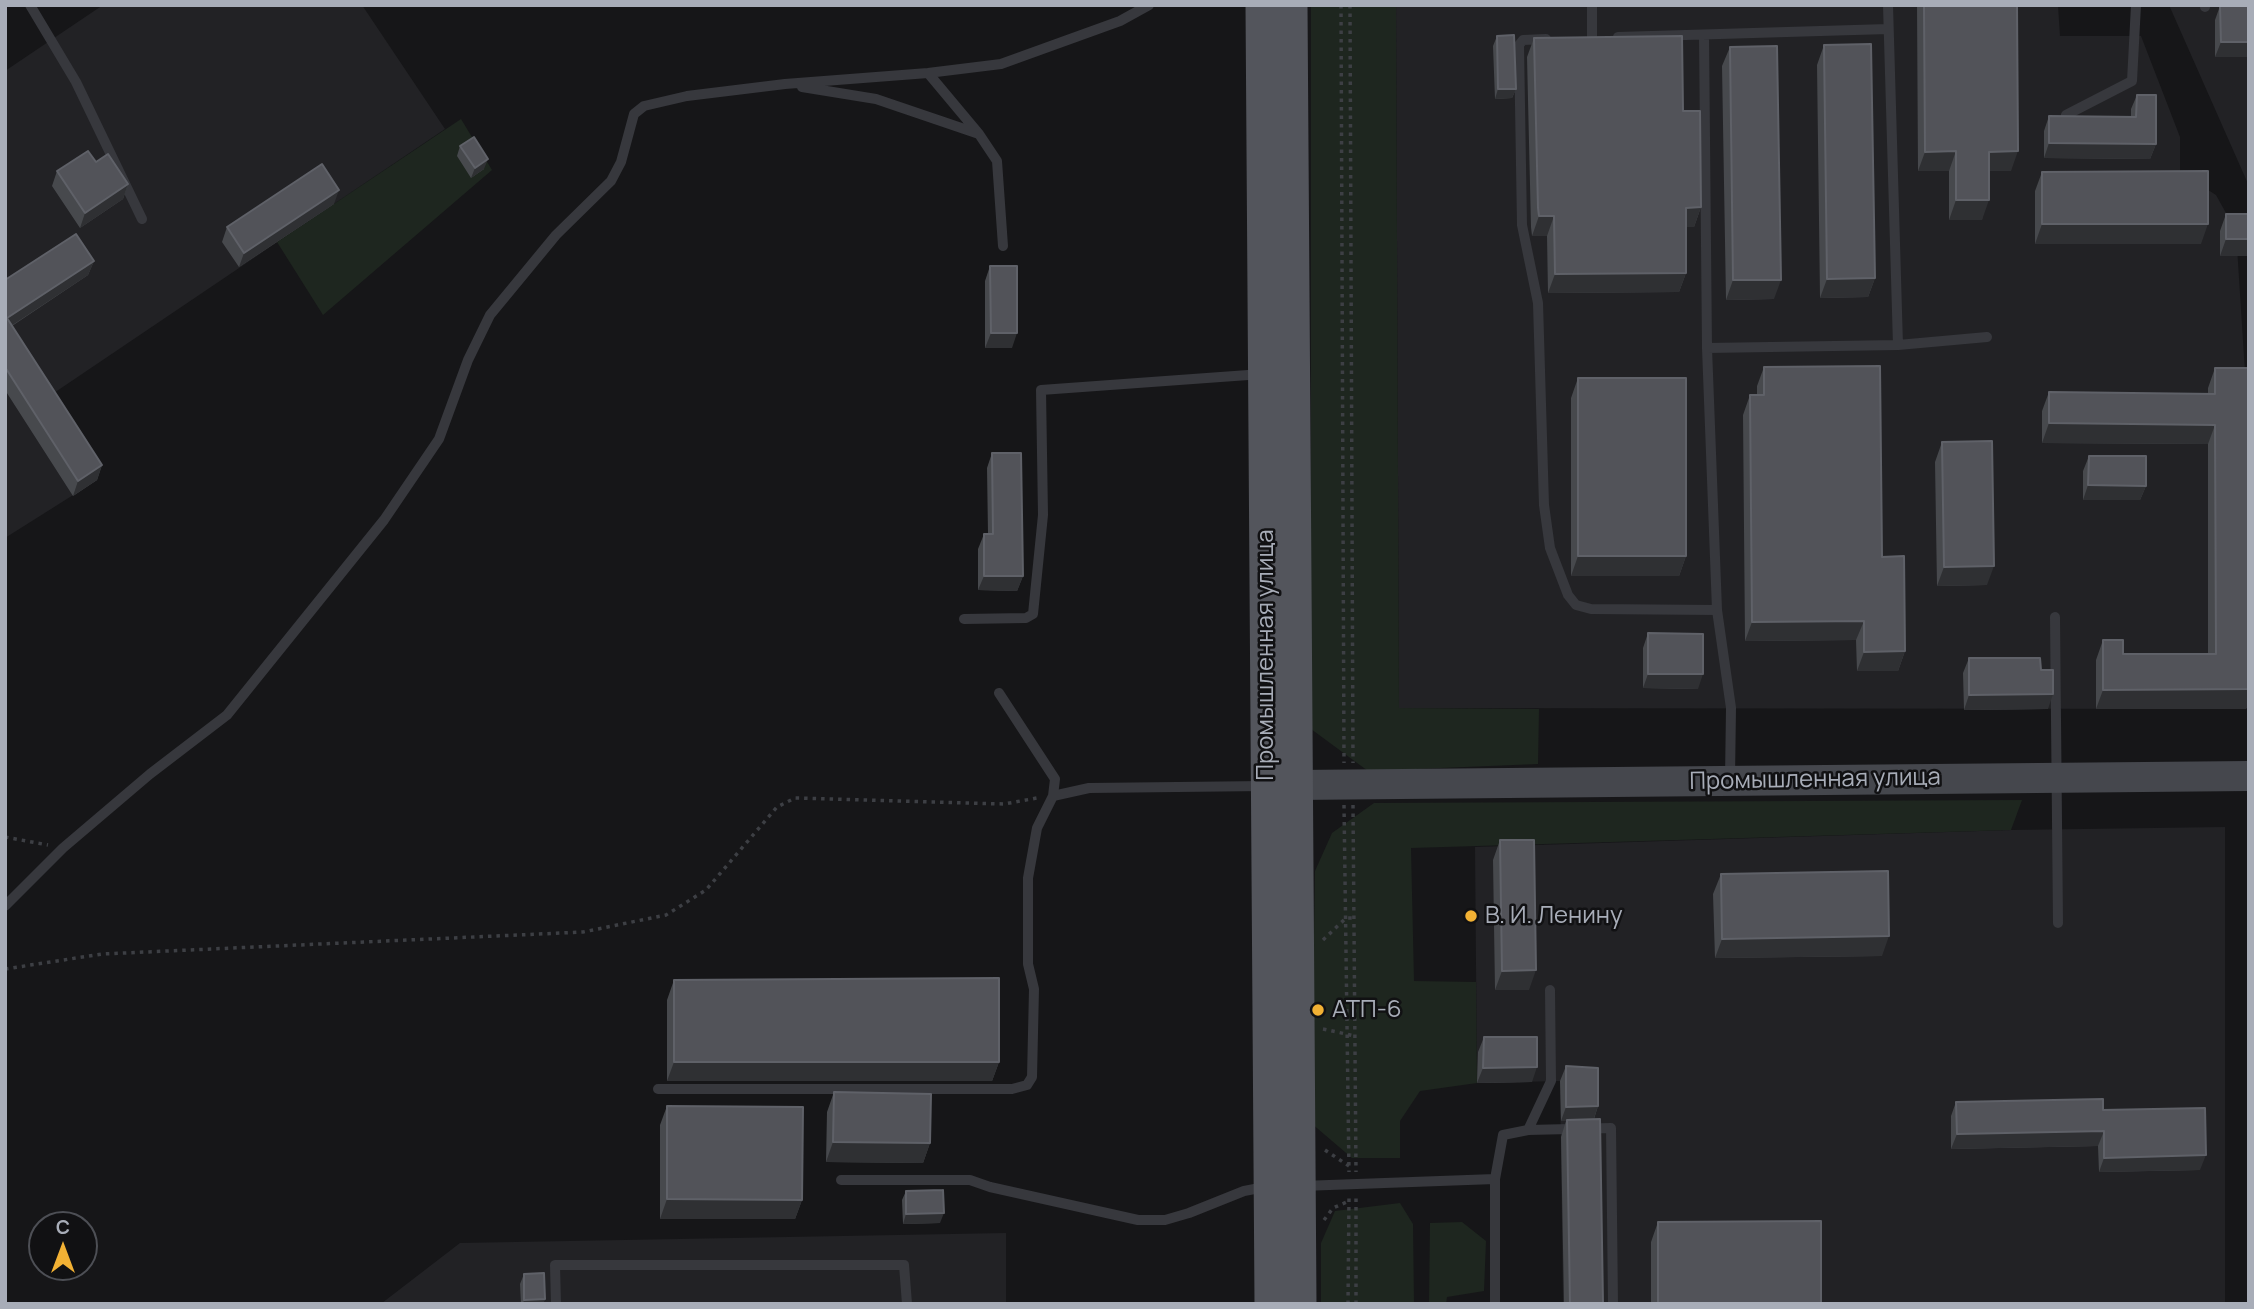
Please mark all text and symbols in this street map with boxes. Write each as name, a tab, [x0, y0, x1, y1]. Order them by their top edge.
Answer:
street label: Промышленная улица	[1252, 529, 1280, 781]
street label: Промышленная улица	[1689, 763, 1941, 797]
place label: В. И. Ленину	[1485, 902, 1623, 930]
marker: В. И. Ленину	[1463, 908, 1479, 924]
place label: АТП-6	[1332, 996, 1402, 1024]
marker: АТП-6	[1310, 1002, 1326, 1018]
north arrow	[28, 1211, 98, 1281]
text: С	[56, 1214, 70, 1240]

